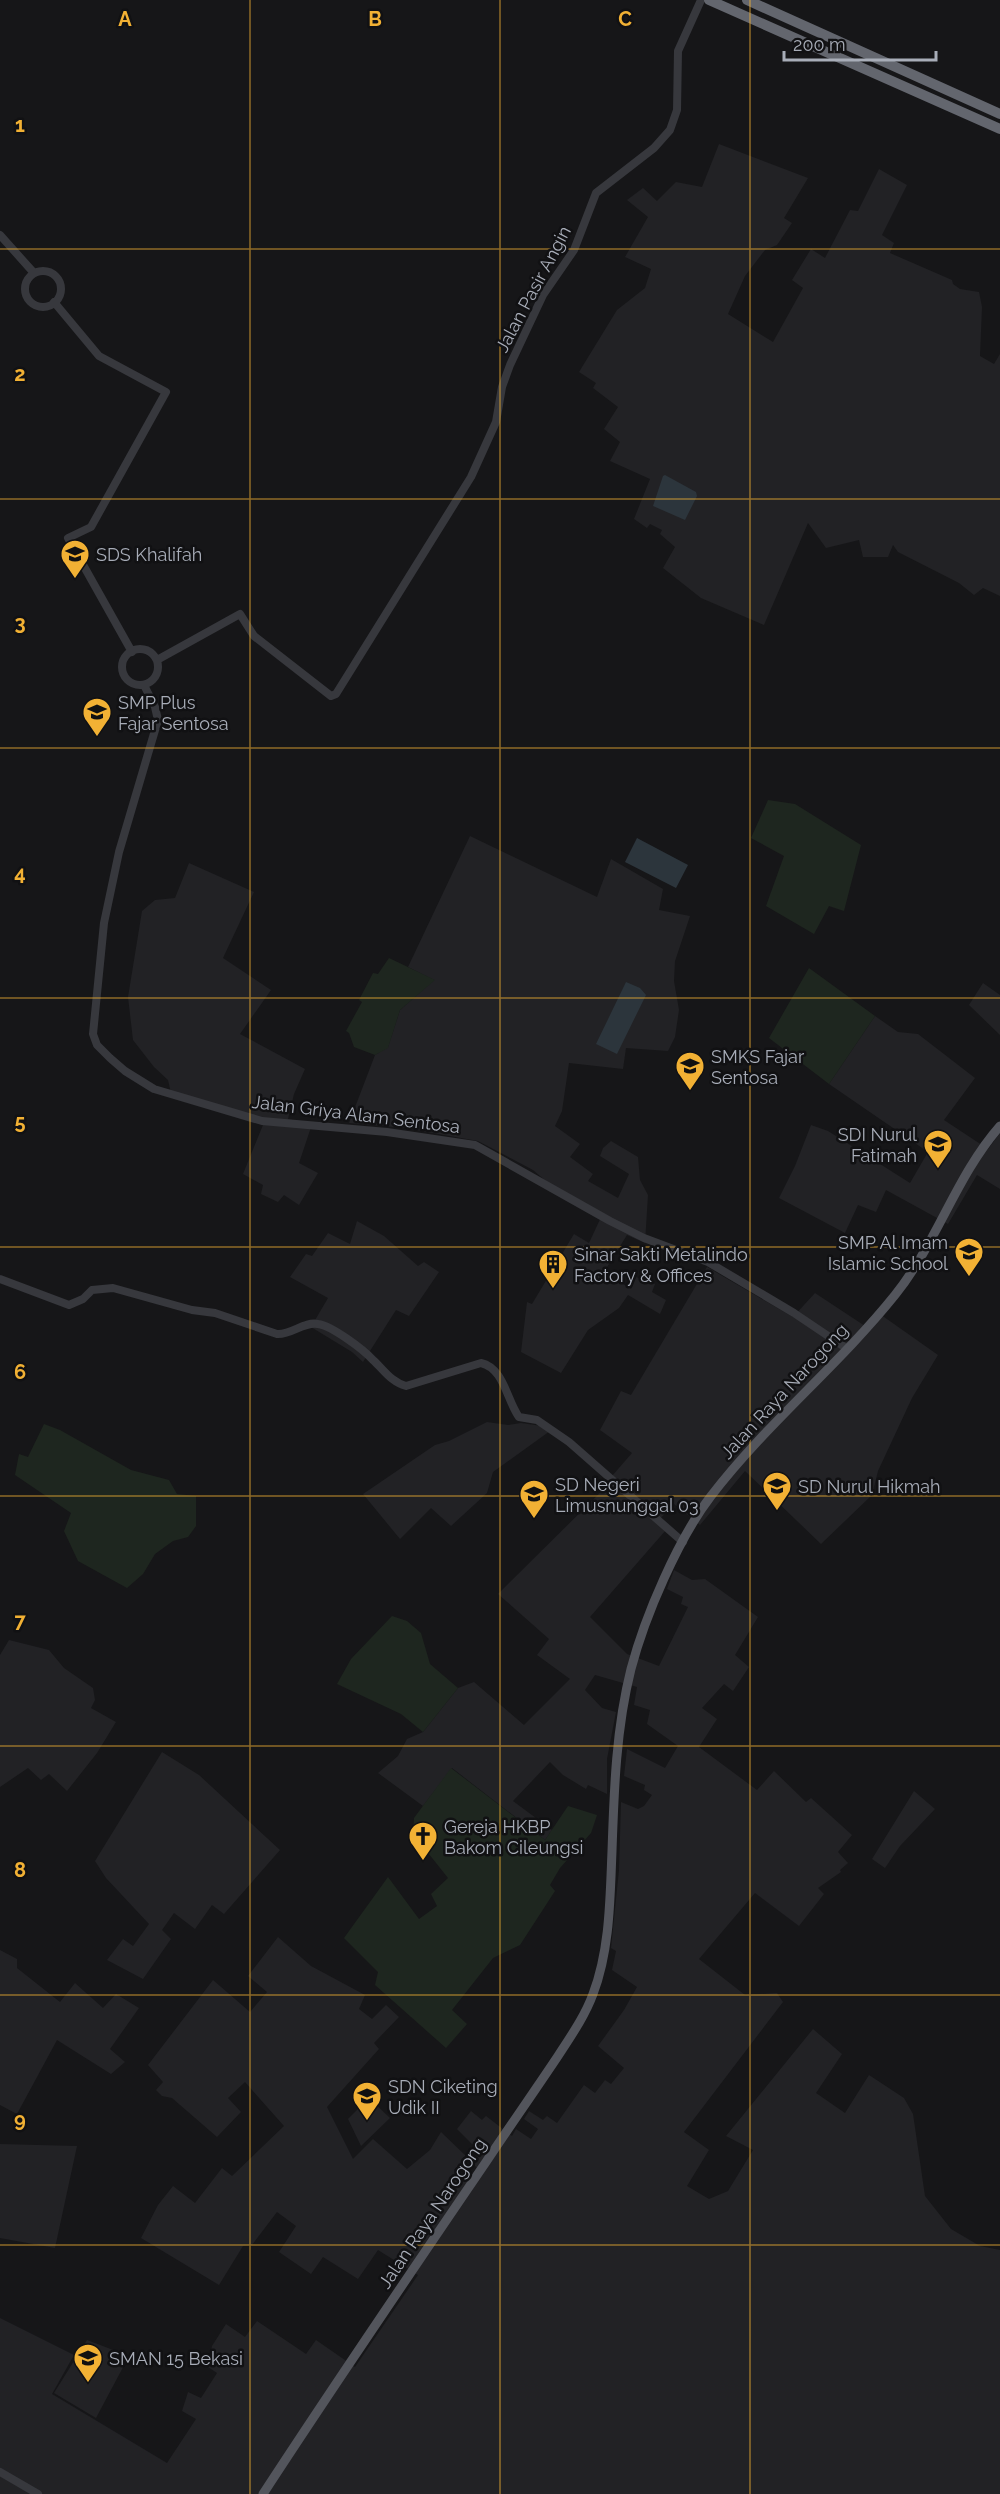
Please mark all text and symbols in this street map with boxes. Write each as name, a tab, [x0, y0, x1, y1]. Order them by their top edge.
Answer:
text: A	[118, 7, 132, 31]
text: B	[368, 7, 382, 31]
text: C	[618, 7, 632, 31]
scale bar	[784, 24, 936, 62]
text: 200 m	[793, 34, 846, 55]
text: 1	[15, 113, 25, 137]
street label: Jalan Pasir Angin	[491, 222, 575, 356]
text: 2	[14, 362, 26, 386]
school or university icon: SDS Khalifah	[59, 538, 91, 580]
place label: SDS Khalifah	[96, 544, 202, 565]
text: 3	[14, 611, 26, 635]
place label: SMP Plus Fajar Sentosa	[118, 692, 229, 734]
school or university icon: SMP Plus Fajar Sentosa	[81, 696, 113, 738]
text: 4	[14, 861, 26, 885]
place label: SMKS Fajar Sentosa	[711, 1046, 805, 1088]
school or university icon: SMKS Fajar Sentosa	[674, 1050, 706, 1092]
street label: Jalan Griya Alam Sentosa	[251, 1091, 461, 1137]
text: 5	[14, 1110, 26, 1134]
place label: SDI Nurul Fatimah	[838, 1124, 917, 1166]
school or university icon: SDI Nurul Fatimah	[922, 1128, 954, 1170]
place label: SMP Al Imam Islamic School	[828, 1232, 948, 1274]
school or university icon: SMP Al Imam Islamic School	[953, 1236, 985, 1278]
place label: Sinar Sakti Metalindo Factory & Offices	[574, 1244, 748, 1286]
building icon: Sinar Sakti Metalindo Factory & Offices	[537, 1248, 569, 1290]
street label: Jalan Raya Narogong	[716, 1319, 852, 1463]
text: 6	[14, 1360, 26, 1384]
school or university icon: SD Nurul Hikmah	[761, 1470, 793, 1512]
place label: SD Negeri Limusnunggal 03	[555, 1474, 699, 1516]
place label: SD Nurul Hikmah	[798, 1476, 941, 1497]
school or university icon: SD Negeri Limusnunggal 03	[518, 1478, 550, 1520]
text: 7	[14, 1609, 26, 1633]
place label: Gereja HKBP Bakom Cileungsi	[444, 1816, 583, 1858]
church icon: Gereja HKBP Bakom Cileungsi	[407, 1820, 439, 1862]
text: 8	[14, 1858, 26, 1882]
place label: SDN Ciketing Udik II	[388, 2076, 498, 2118]
school or university icon: SDN Ciketing Udik II	[351, 2080, 383, 2122]
text: 9	[14, 2108, 26, 2132]
street label: Jalan Raya Narogong	[374, 2134, 490, 2292]
school or university icon: SMAN 15 Bekasi	[72, 2342, 104, 2384]
place label: SMAN 15 Bekasi	[109, 2348, 243, 2369]

